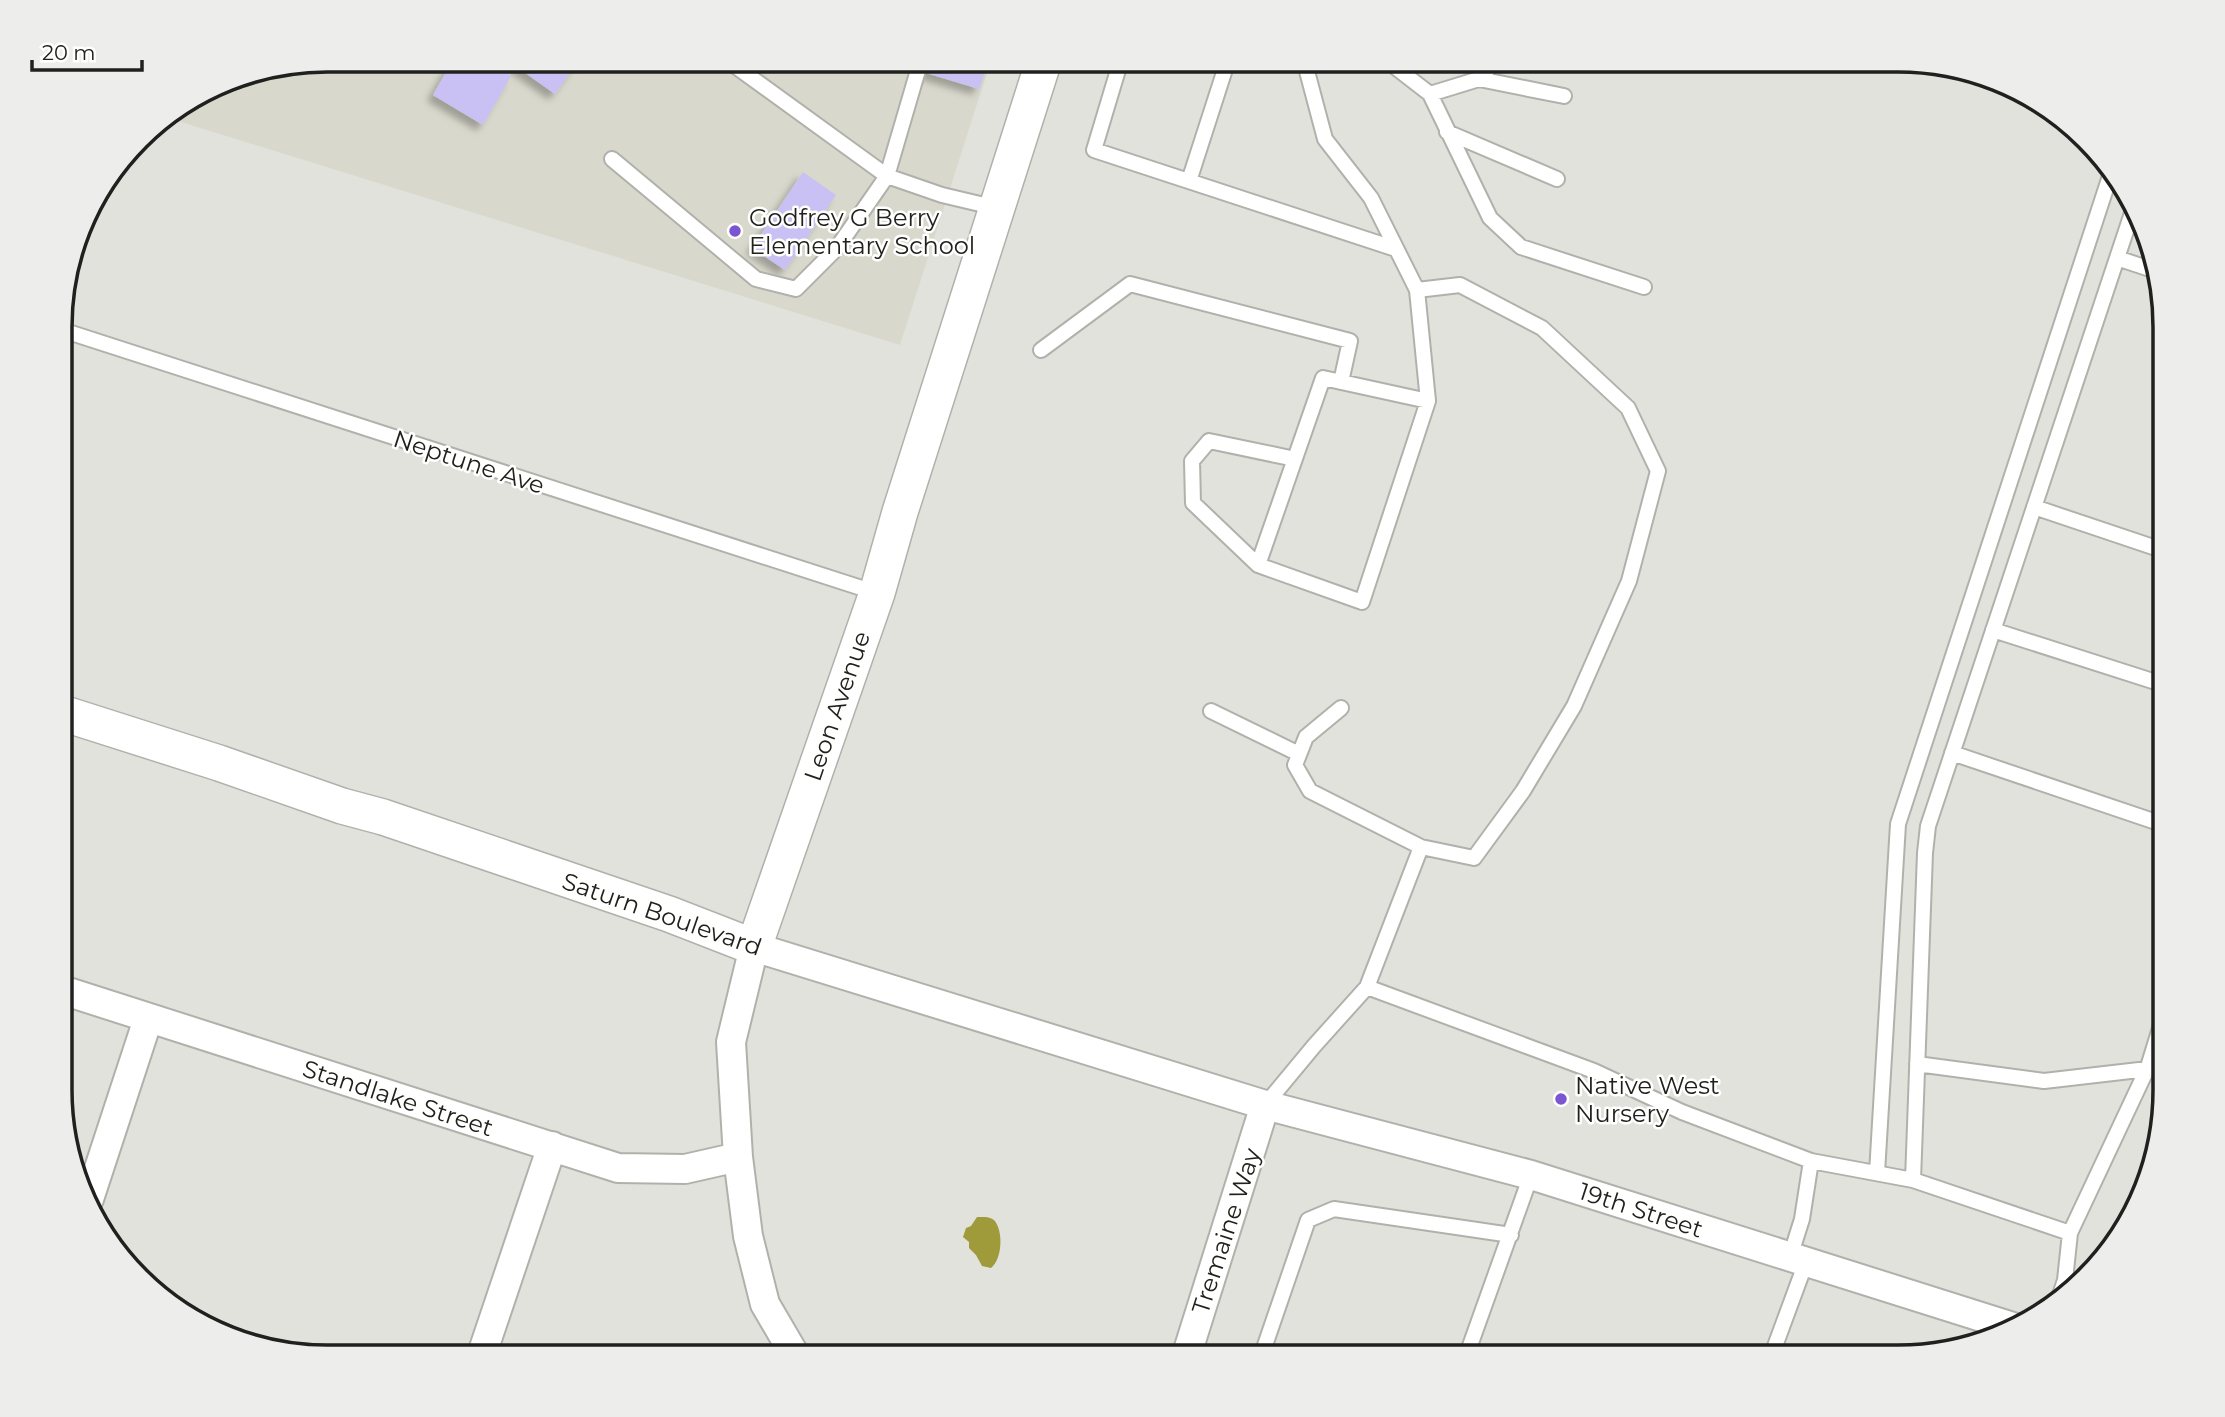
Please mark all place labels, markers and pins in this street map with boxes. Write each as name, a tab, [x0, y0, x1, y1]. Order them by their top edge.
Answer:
place label: Godfrey G Berry Elementary School	[749, 203, 975, 260]
marker: Godfrey G Berry Elementary School	[727, 223, 743, 239]
place label: Native West Nursery	[1575, 1071, 1720, 1128]
marker: Native West Nursery	[1553, 1091, 1569, 1107]

